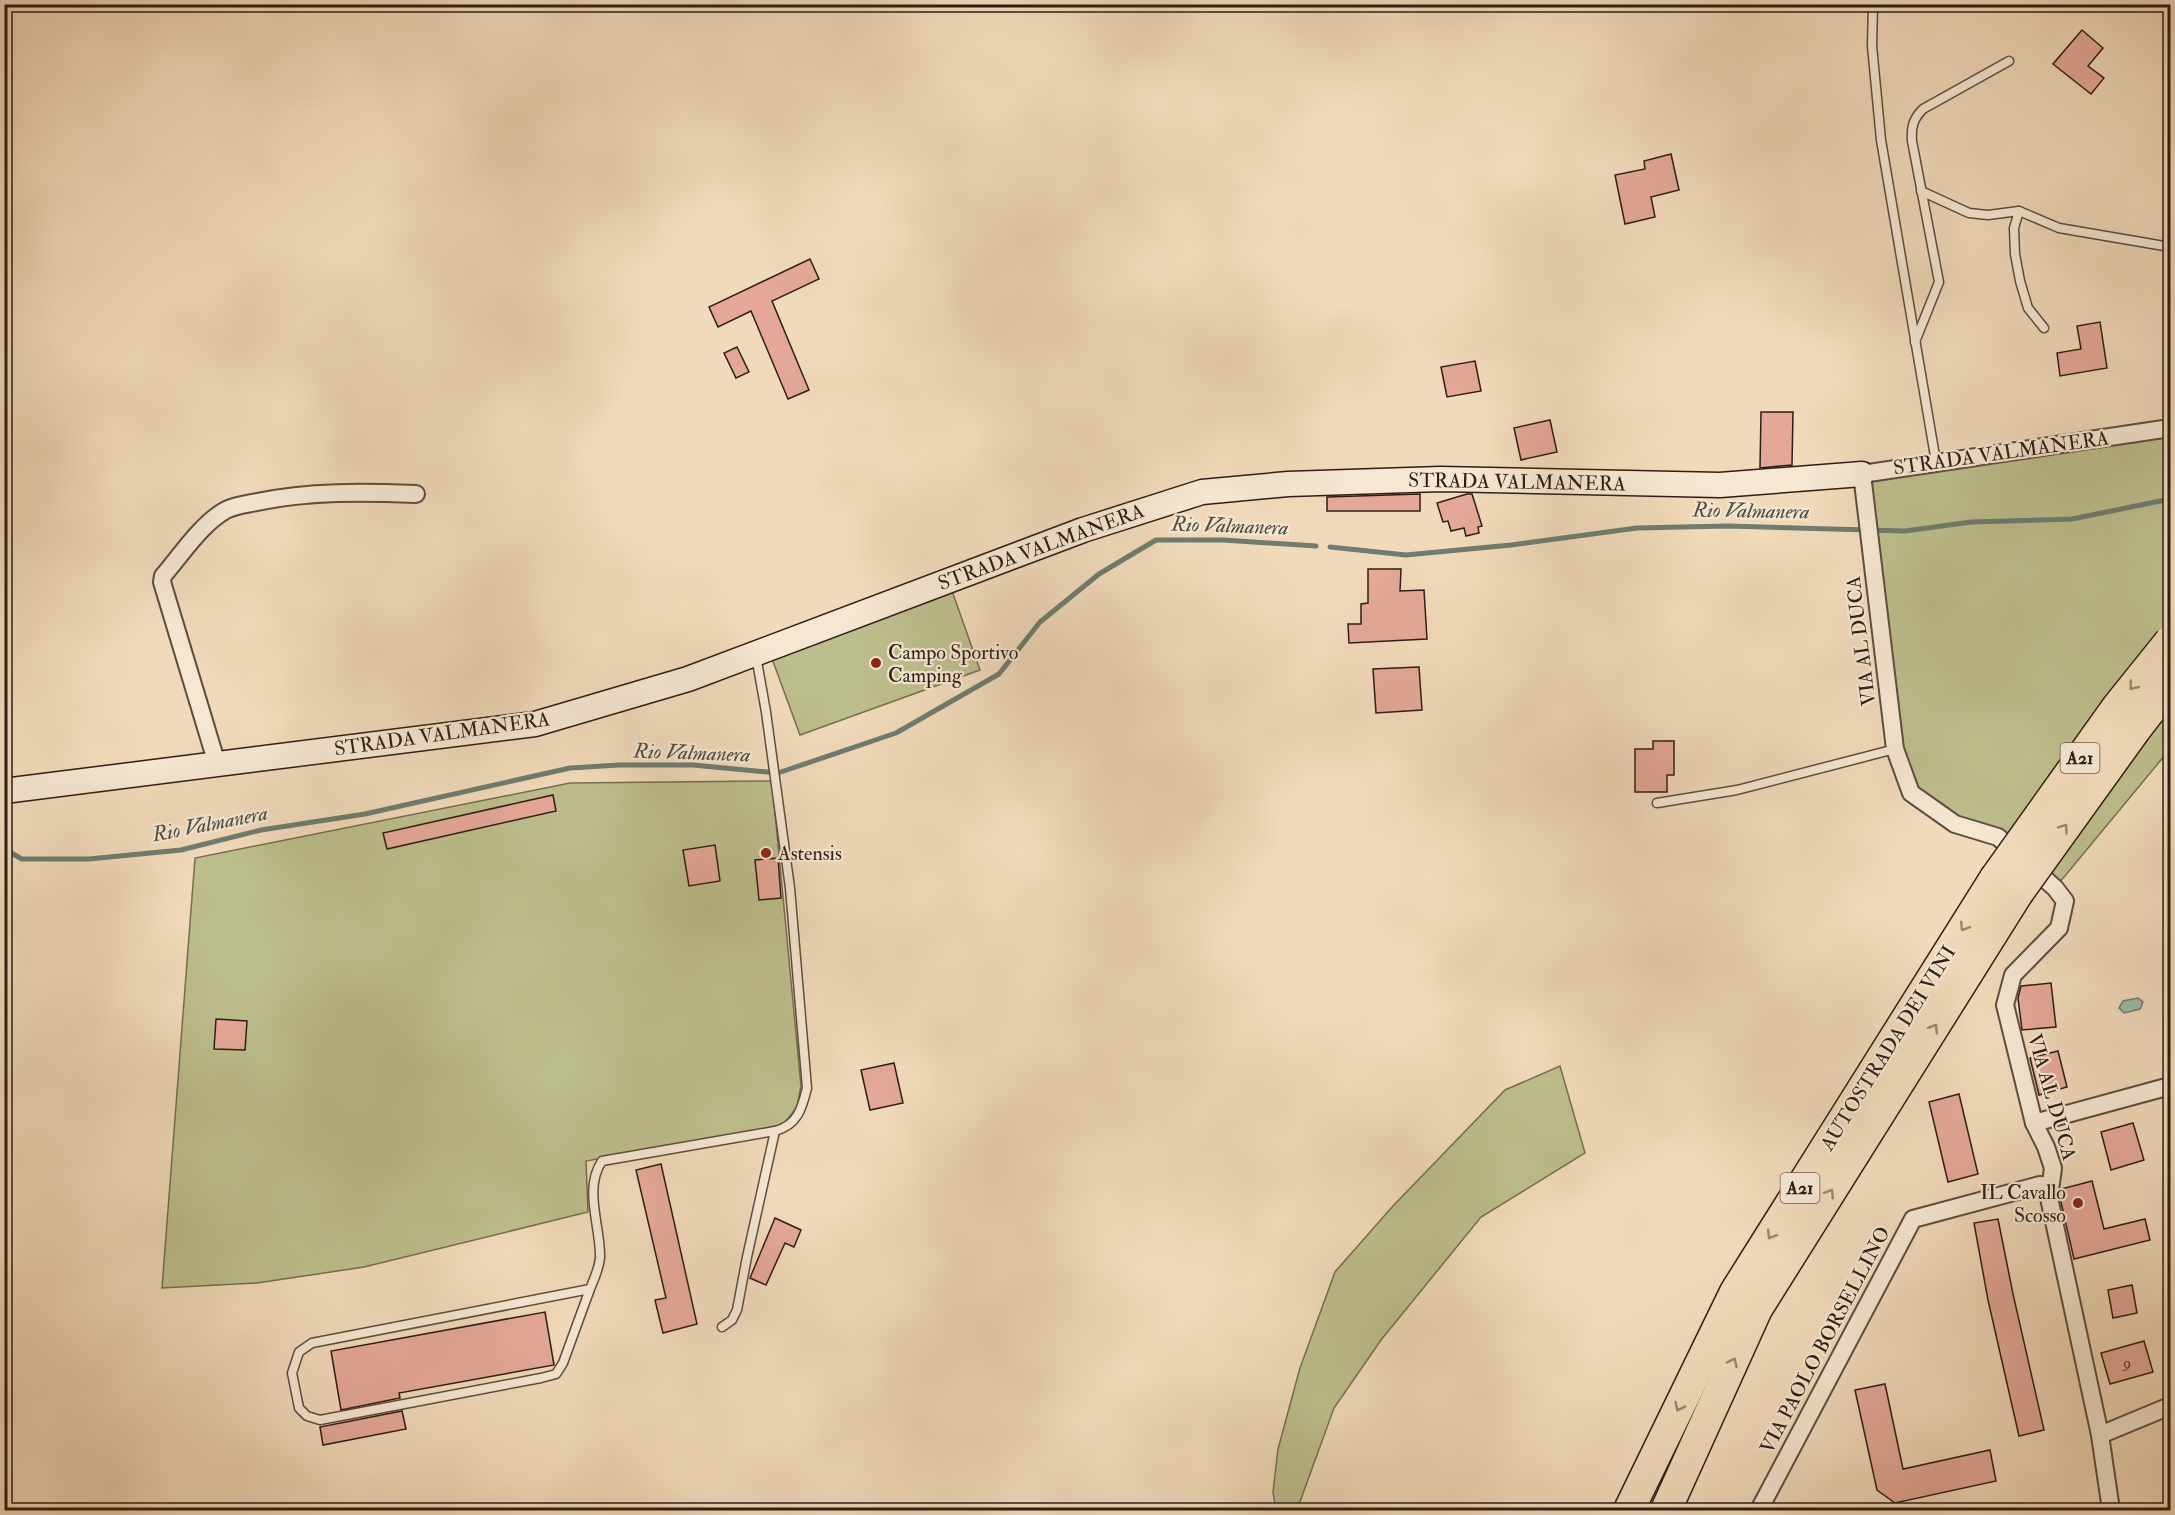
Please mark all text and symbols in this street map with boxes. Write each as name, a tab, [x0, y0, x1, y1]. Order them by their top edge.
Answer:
street label: STRADA VALMANERA	[1892, 425, 2111, 481]
street label: STRADA VALMANERA	[1408, 468, 1626, 496]
water label: Rio Valmanera	[1691, 496, 1810, 526]
street label: STRADA VALMANERA	[934, 498, 1148, 596]
water label: Rio Valmanera	[1170, 510, 1289, 542]
street label: VIA AL DUCA	[1841, 574, 1881, 707]
place label: Campo Sportivo Camping	[888, 640, 1018, 689]
marker: Campo Sportivo Camping	[869, 656, 883, 670]
one-way arrow	[2130, 680, 2141, 691]
street label: STRADA VALMANERA	[333, 706, 552, 762]
water label: Rio Valmanera	[632, 737, 751, 769]
road number: A21	[2060, 743, 2100, 773]
water label: Rio Valmanera	[149, 800, 270, 849]
one-way arrow	[2057, 824, 2068, 835]
place label: Astensis	[777, 841, 842, 866]
marker: Astensis	[759, 846, 773, 860]
one-way arrow	[1959, 921, 1971, 931]
street label: AUTOSTRADA DEI VINI	[1814, 941, 1961, 1156]
one-way arrow	[1926, 1024, 1938, 1034]
street label: VIA AL DUCA	[2022, 1031, 2082, 1163]
road number: A21	[1780, 1173, 1820, 1203]
place label: IL Cavallo Scosso	[1980, 1180, 2066, 1228]
one-way arrow	[1823, 1189, 1835, 1199]
marker: IL Cavallo Scosso	[2071, 1196, 2085, 1210]
street label: VIA PAOLO BORSELLINO	[1754, 1222, 1896, 1458]
one-way arrow	[1766, 1229, 1778, 1239]
house number: 9	[2122, 1353, 2131, 1373]
one-way arrow	[1726, 1357, 1738, 1368]
one-way arrow	[1675, 1400, 1687, 1411]

